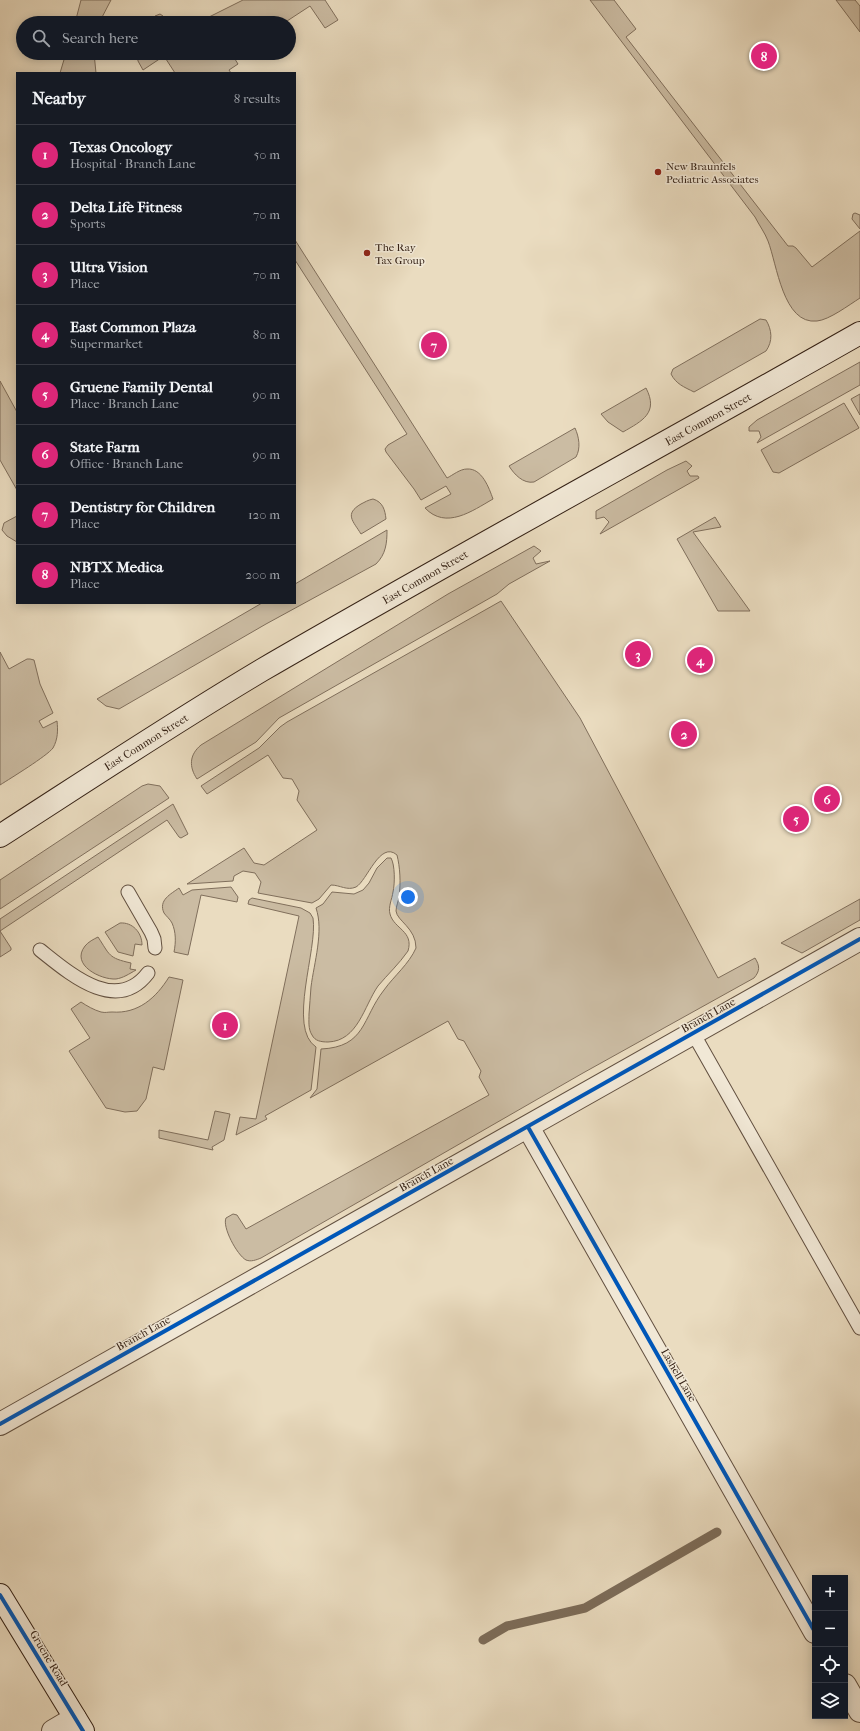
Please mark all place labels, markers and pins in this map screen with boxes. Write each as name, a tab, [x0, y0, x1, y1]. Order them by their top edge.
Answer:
pin: 8	[751, 41, 777, 71]
place label: New Braunfels Pediatric Associates	[666, 160, 759, 186]
marker: New Braunfels Pediatric Associates	[653, 167, 663, 177]
place label: The Ray Tax Group	[375, 241, 425, 267]
marker: The Ray Tax Group	[362, 248, 372, 258]
pin: 7	[421, 330, 447, 360]
pin: 3	[625, 639, 651, 669]
pin: 4	[687, 645, 713, 675]
pin: 2	[671, 719, 697, 749]
pin: 6	[814, 784, 840, 814]
pin: 5	[783, 804, 809, 834]
pin: 1	[212, 1010, 238, 1040]

